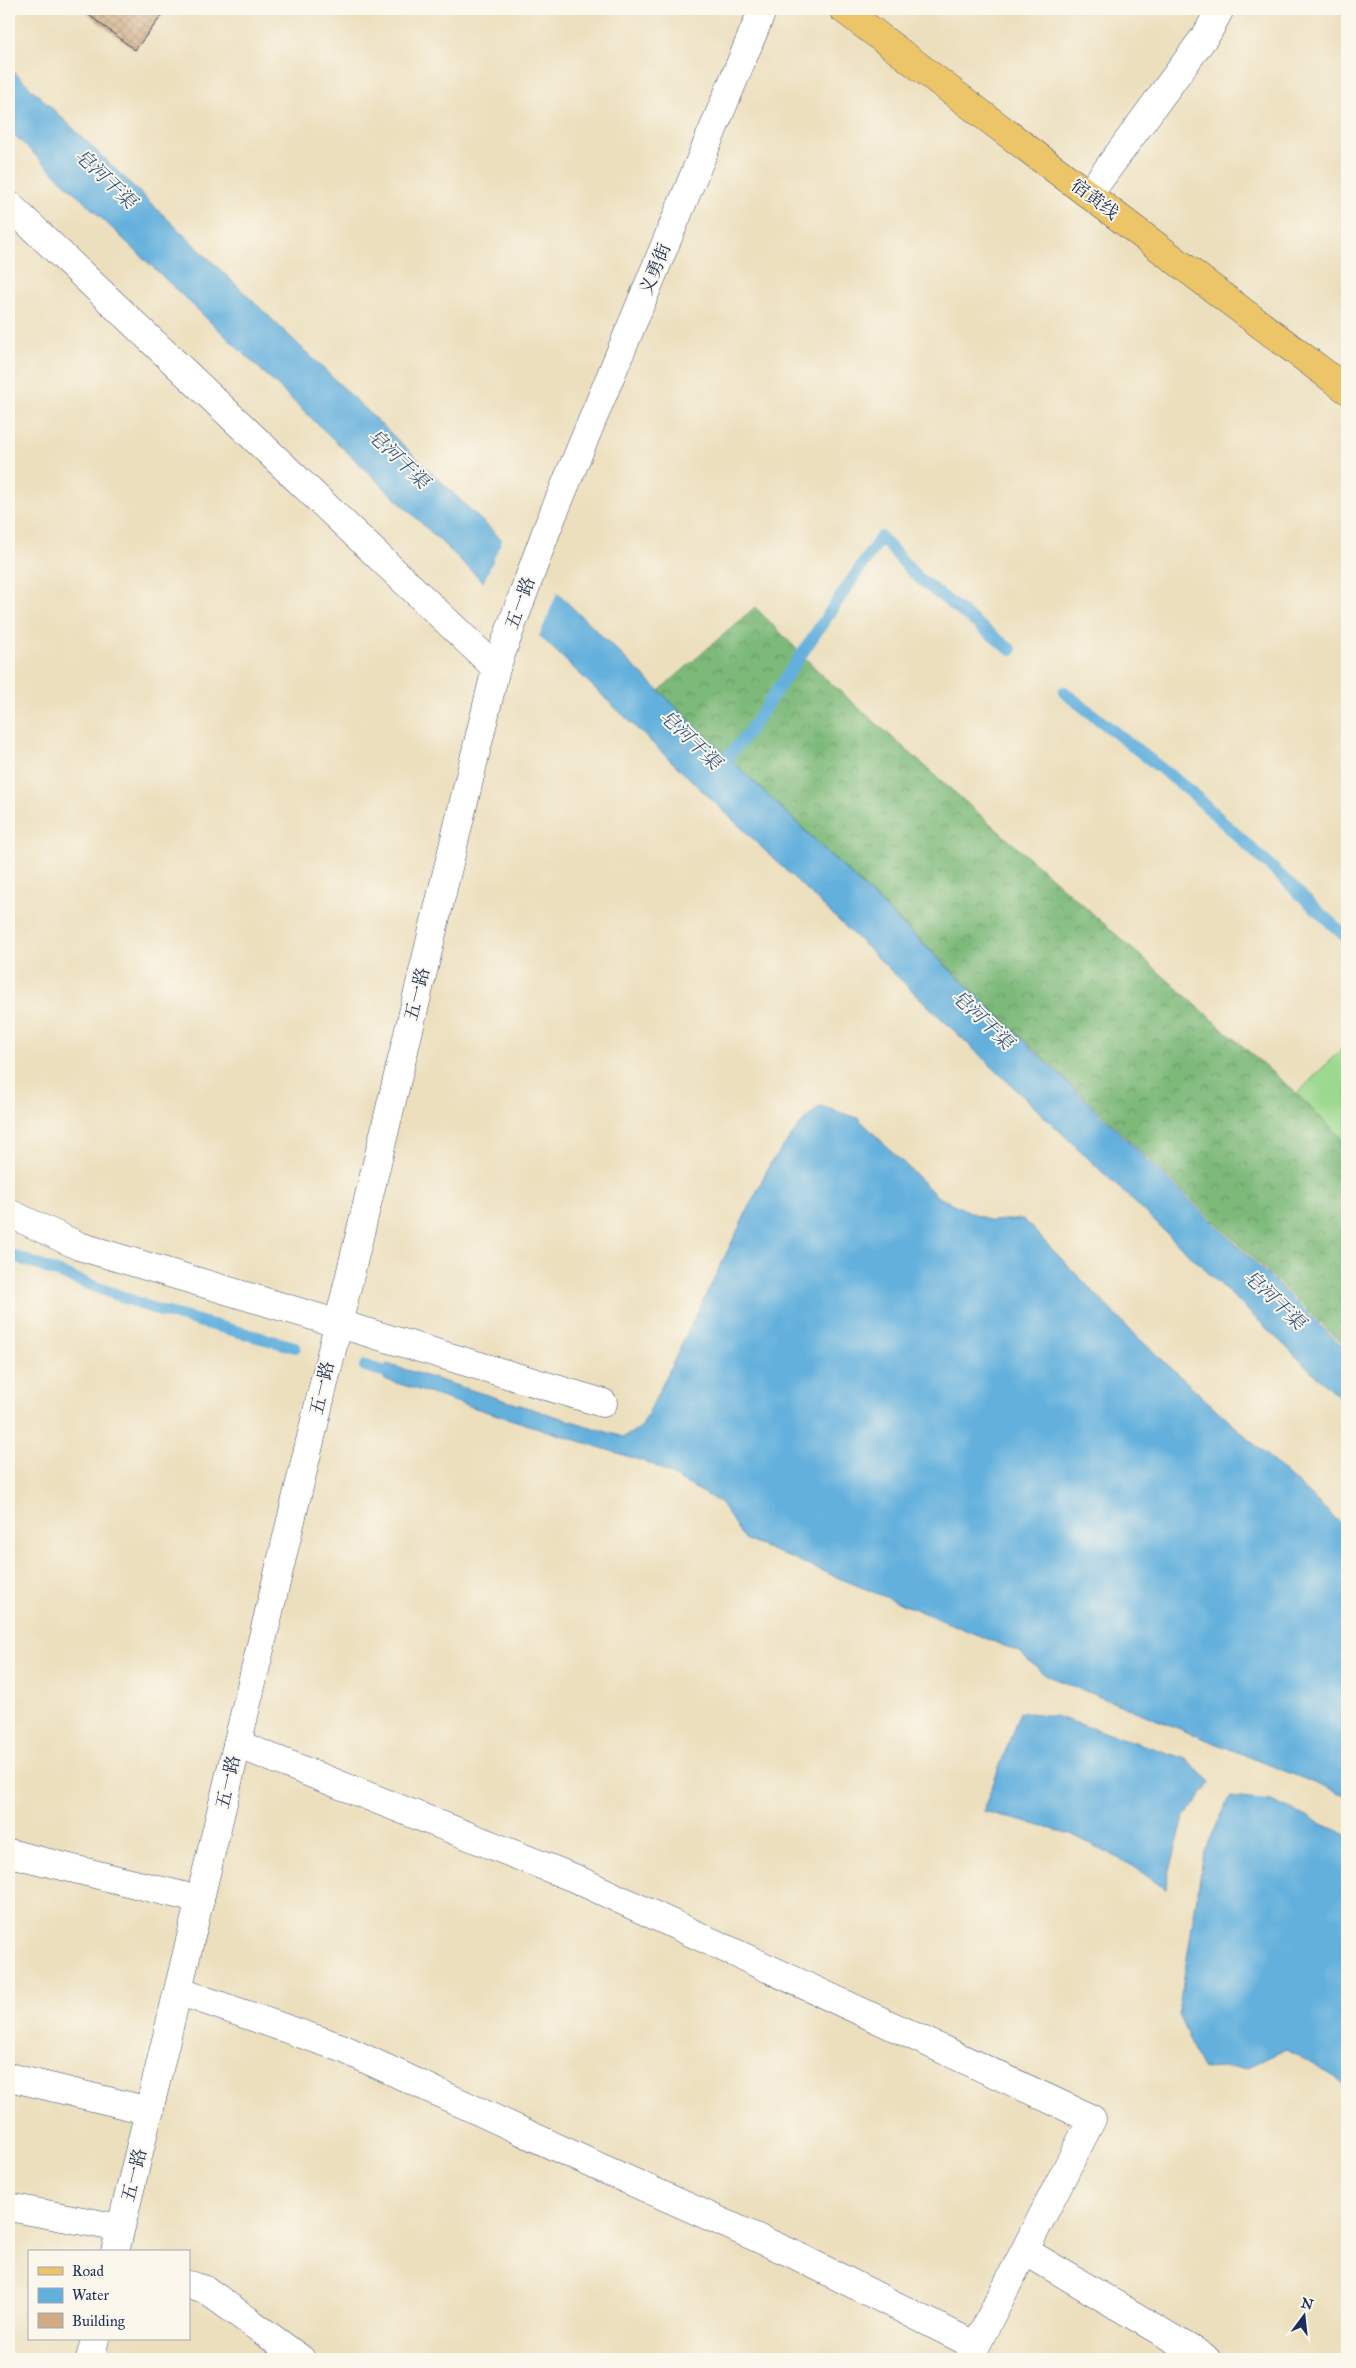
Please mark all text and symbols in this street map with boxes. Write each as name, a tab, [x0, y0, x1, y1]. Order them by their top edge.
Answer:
water label: 皂河干渠	[70, 144, 143, 215]
street label: 宿黄线	[1067, 174, 1123, 224]
street label: 义勇街	[635, 240, 675, 298]
water label: 皂河干渠	[363, 424, 436, 495]
street label: 五一路	[500, 574, 540, 632]
water label: 皂河干渠	[655, 705, 728, 776]
street label: 五一路	[400, 965, 434, 1023]
water label: 皂河干渠	[947, 985, 1020, 1056]
water label: 皂河干渠	[1239, 1265, 1312, 1336]
street label: 五一路	[305, 1359, 339, 1417]
street label: 五一路	[211, 1753, 245, 1811]
street label: 五一路	[117, 2146, 151, 2204]
legend	[28, 2250, 190, 2340]
text: Road	[72, 2262, 104, 2280]
text: Water	[72, 2286, 109, 2304]
north arrow	[1278, 2290, 1328, 2340]
text: N	[1299, 2294, 1315, 2314]
text: Building	[72, 2312, 126, 2330]

